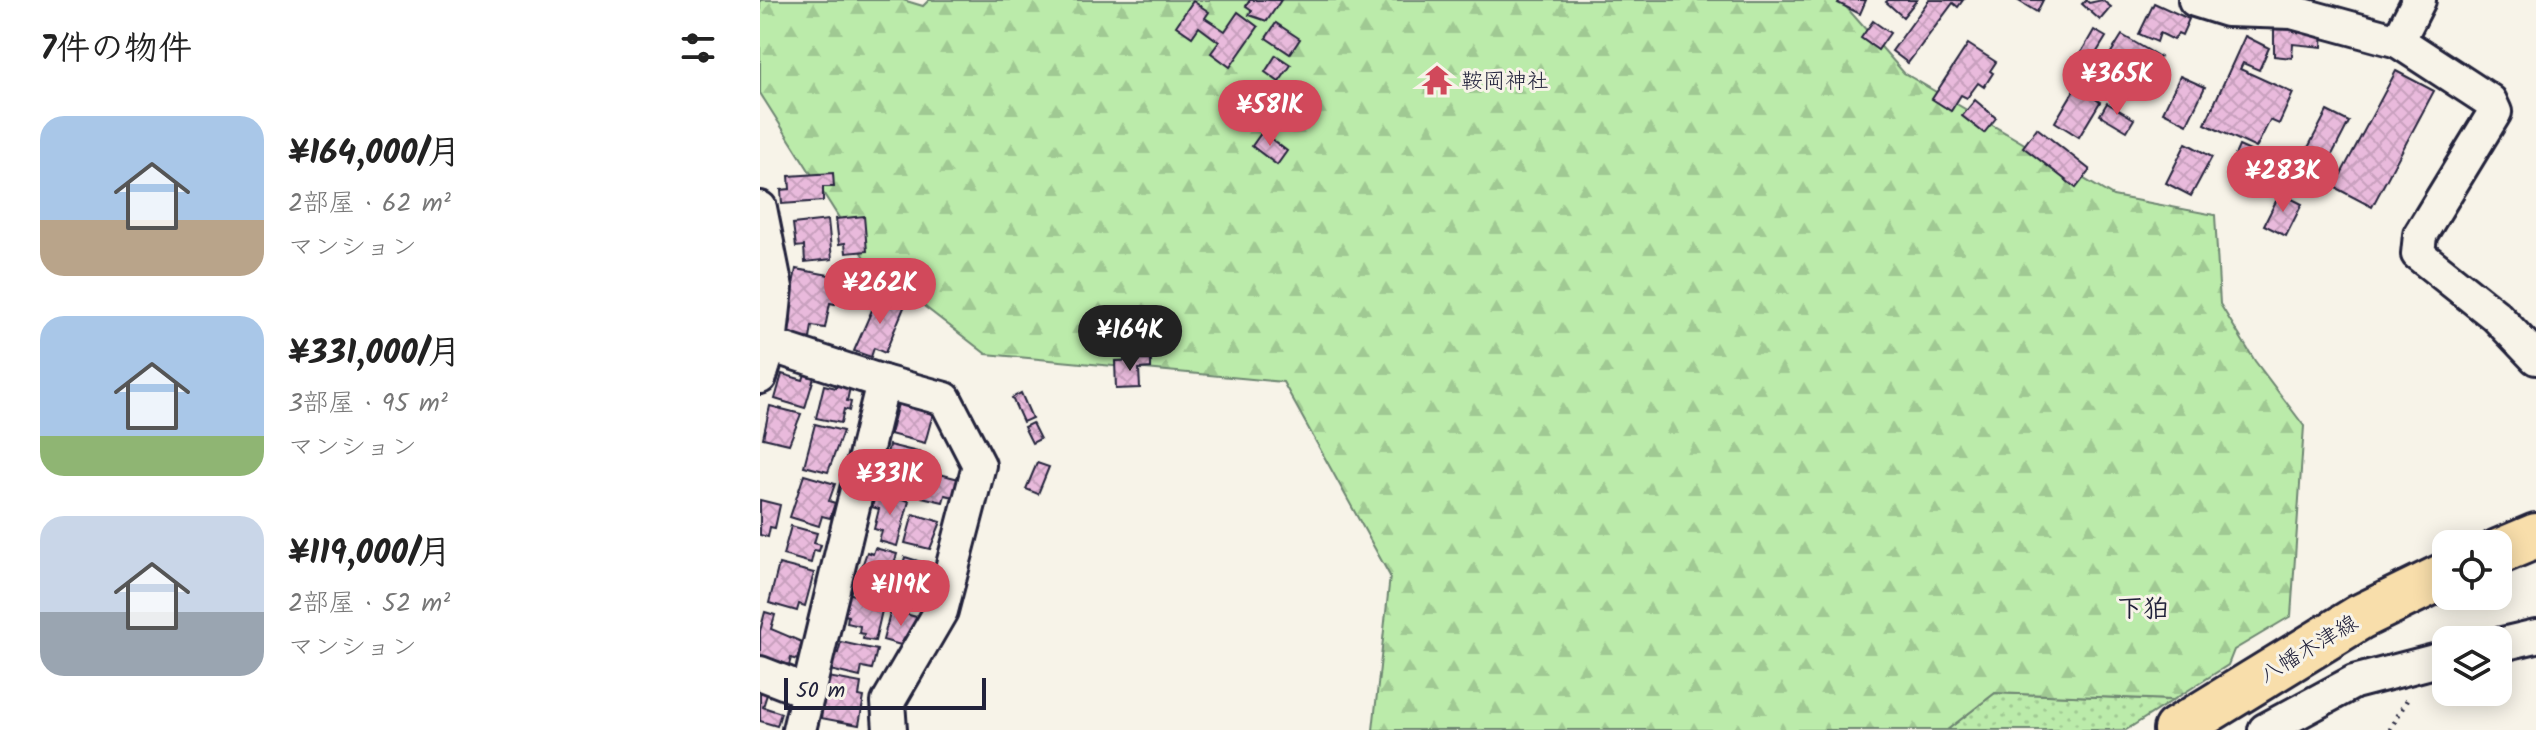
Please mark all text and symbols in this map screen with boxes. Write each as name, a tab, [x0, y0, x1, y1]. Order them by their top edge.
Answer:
text: 7件の物件	[40, 23, 192, 77]
icon: filters	[676, 26, 720, 70]
pin: ¥365K	[2061, 49, 2173, 117]
text: ¥365K	[2080, 54, 2154, 96]
temple icon: 鞍岡神社	[1420, 63, 1454, 97]
place label: 鞍岡神社	[1461, 65, 1549, 100]
pin: ¥581K	[1214, 80, 1326, 148]
text: ¥581K	[1236, 85, 1304, 127]
text: ¥164,000/月	[288, 127, 461, 181]
pin: ¥283K	[2227, 146, 2339, 214]
icon: home	[104, 148, 200, 244]
text: ¥283K	[2245, 151, 2321, 193]
text: 2部屋 · 62 m²	[288, 183, 451, 225]
text: マンション	[288, 227, 417, 269]
pin: ¥262K	[824, 258, 936, 326]
text: ¥262K	[842, 263, 918, 305]
pin: ¥164K	[1074, 305, 1186, 373]
text: ¥164K	[1096, 310, 1164, 352]
text: ¥331,000/月	[288, 327, 461, 381]
icon: home	[104, 348, 200, 444]
text: 3部屋 · 95 m²	[288, 383, 448, 425]
text: マンション	[288, 427, 417, 469]
pin: ¥331K	[834, 449, 946, 517]
text: ¥331K	[856, 454, 924, 496]
text: ¥119,000/月	[288, 527, 451, 581]
map controls	[2432, 530, 2512, 706]
button: locate	[2432, 530, 2512, 610]
icon: home	[104, 548, 200, 644]
pin: ¥119K	[845, 560, 957, 628]
text: ¥119K	[871, 565, 931, 607]
text: 2部屋 · 52 m²	[288, 583, 450, 625]
district label: 下狛	[2117, 589, 2169, 631]
street label: 八幡木津線	[2253, 607, 2365, 693]
button: layers	[2432, 626, 2512, 706]
text: マンション	[288, 627, 417, 669]
scale bar	[784, 674, 986, 710]
text: 50 m	[796, 674, 845, 709]

